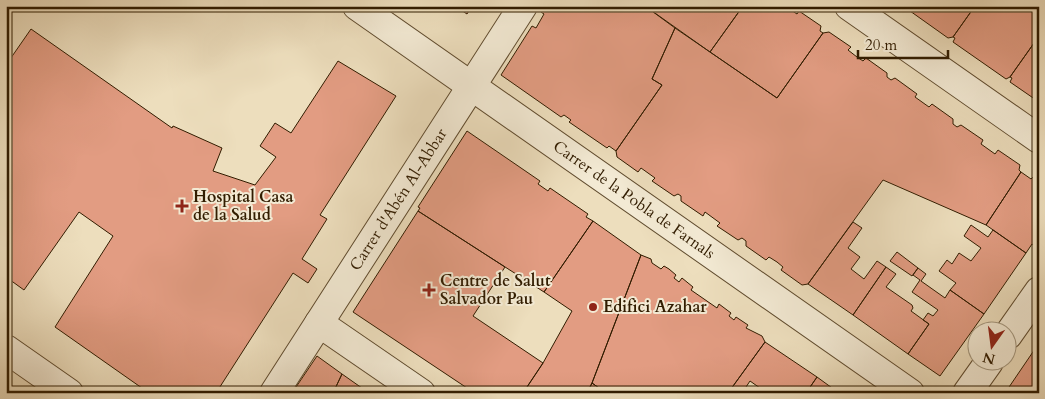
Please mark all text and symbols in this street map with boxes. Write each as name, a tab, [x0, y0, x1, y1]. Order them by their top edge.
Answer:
scale bar	[858, 28, 948, 60]
text: 20 m	[865, 35, 897, 55]
street label: Carrer d'Abén Al-Abbar	[345, 124, 452, 275]
street label: Carrer de la Pobla de Farnals	[549, 135, 719, 264]
place label: Hospital Casa de la Salud	[193, 186, 293, 226]
marker: Hospital Casa de la Salud	[175, 199, 189, 213]
place label: Centre de Salut Salvador Pau	[440, 270, 551, 310]
marker: Centre de Salut Salvador Pau	[422, 283, 436, 297]
place label: Edifici Azahar	[603, 296, 707, 318]
marker: Edifici Azahar	[587, 301, 599, 313]
north arrow	[968, 322, 1018, 372]
text: N	[981, 347, 997, 369]

